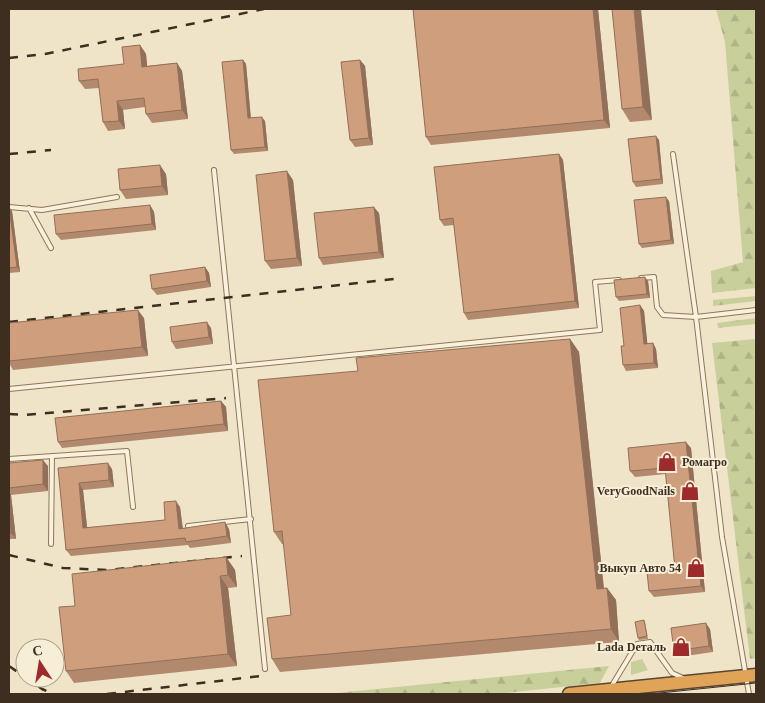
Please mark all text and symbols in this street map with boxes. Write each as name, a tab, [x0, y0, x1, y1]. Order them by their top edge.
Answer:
shop icon: Ромагро	[656, 451, 678, 473]
place label: Ромагро	[682, 455, 727, 469]
shop icon: VeryGoodNails	[679, 480, 701, 502]
place label: VeryGoodNails	[597, 484, 675, 498]
shop icon: Выкуп Авто 54	[685, 557, 707, 579]
place label: Выкуп Авто 54	[599, 561, 681, 575]
shop icon: Lada Dеталь	[670, 636, 692, 658]
north arrow	[15, 638, 65, 688]
place label: Lada Dеталь	[597, 640, 667, 654]
text: С	[31, 642, 44, 659]

